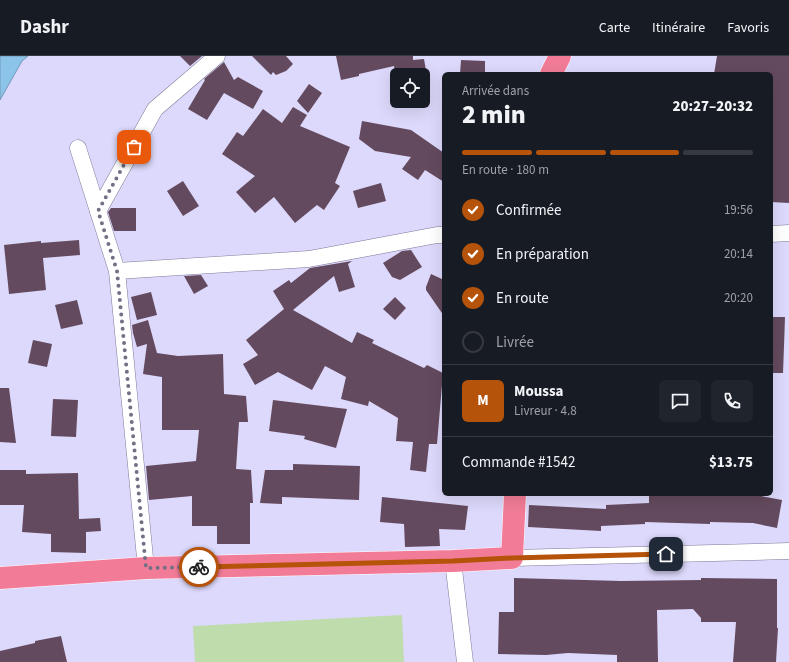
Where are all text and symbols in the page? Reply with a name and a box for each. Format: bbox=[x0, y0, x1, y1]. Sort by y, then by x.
text: Dashr bbox=[20, 14, 69, 41]
text: Carte bbox=[599, 18, 630, 38]
text: Itinéraire bbox=[652, 18, 705, 38]
text: Favoris bbox=[727, 18, 769, 38]
map controls bbox=[390, 68, 430, 108]
button: locate bbox=[390, 68, 430, 108]
text: Arrivée dans bbox=[462, 82, 529, 100]
text: 2 min bbox=[462, 96, 526, 133]
text: 20:27–20:32 bbox=[672, 96, 753, 117]
pin bbox=[117, 130, 151, 164]
icon: bag bbox=[123, 136, 145, 158]
text: En route · 180 m bbox=[462, 161, 549, 179]
icon: check bbox=[462, 199, 484, 221]
text: Confirmée bbox=[496, 200, 562, 221]
text: 19:56 bbox=[724, 201, 753, 219]
icon: check bbox=[462, 243, 484, 265]
text: En préparation bbox=[496, 244, 589, 265]
text: 20:14 bbox=[724, 245, 753, 263]
icon: check bbox=[462, 287, 484, 309]
text: En route bbox=[496, 288, 549, 309]
text: 20:20 bbox=[724, 289, 753, 307]
text: Livrée bbox=[496, 332, 534, 353]
button: chat bbox=[659, 380, 701, 422]
button: phone bbox=[711, 380, 753, 422]
text: Moussa bbox=[514, 381, 563, 402]
text: M bbox=[477, 390, 489, 411]
text: Livreur · 4.8 bbox=[514, 402, 577, 420]
text: Commande #1542 bbox=[462, 452, 575, 473]
text: $13.75 bbox=[709, 452, 753, 473]
pin bbox=[649, 537, 683, 571]
icon: home bbox=[655, 543, 677, 565]
courier bbox=[179, 547, 219, 587]
icon: bike bbox=[188, 556, 210, 578]

